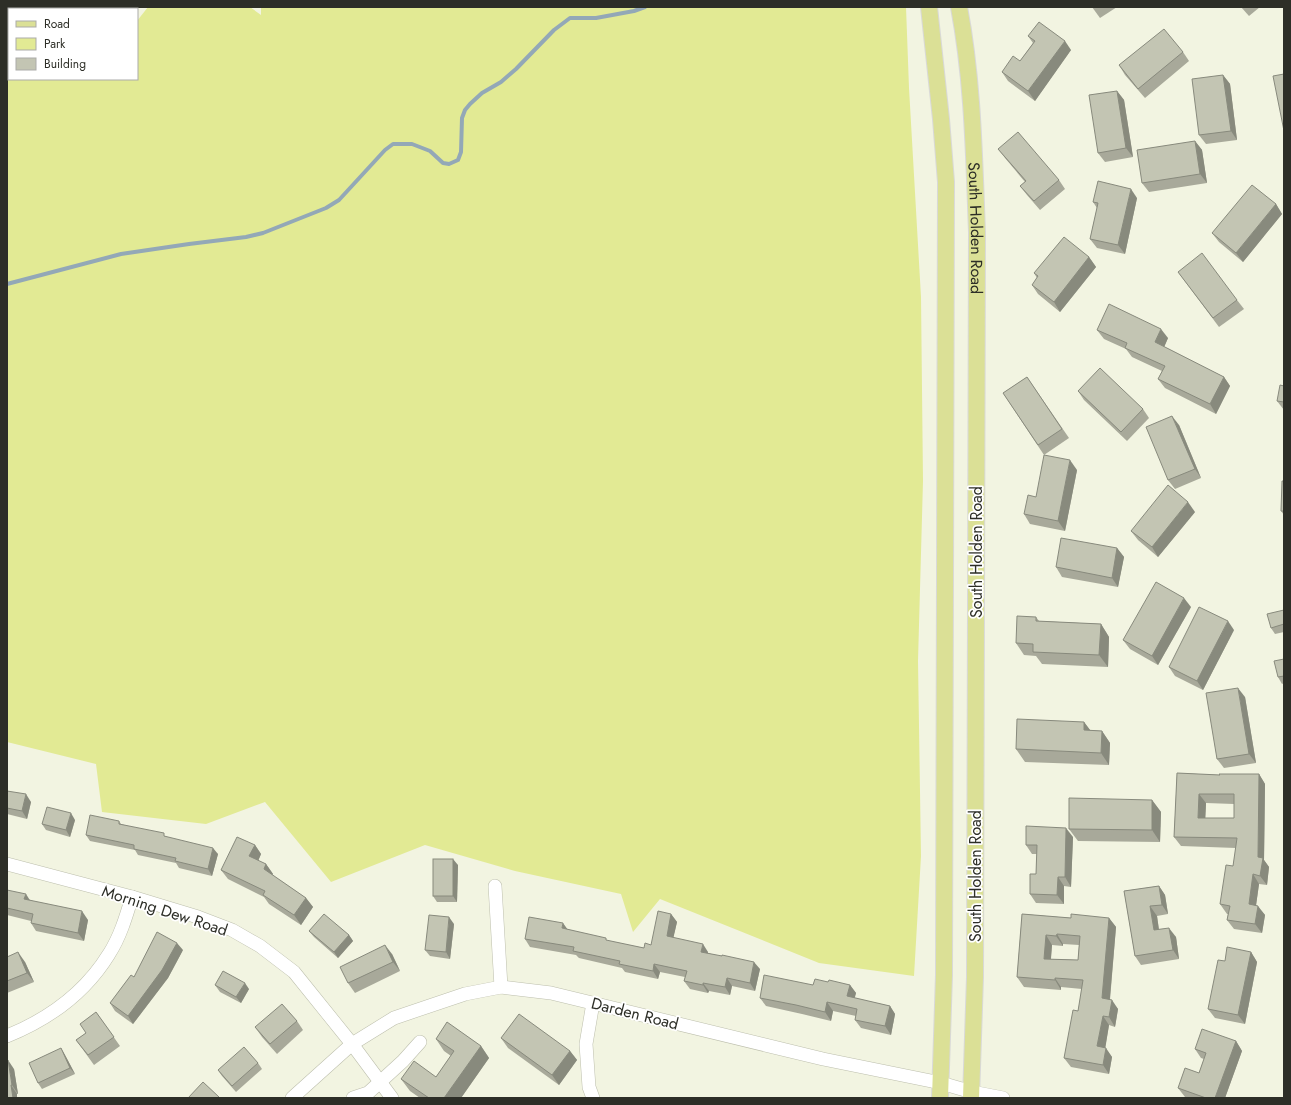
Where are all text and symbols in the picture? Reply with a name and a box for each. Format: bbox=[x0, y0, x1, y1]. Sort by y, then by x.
legend bbox=[8, 8, 138, 80]
text: Road bbox=[44, 15, 70, 33]
text: Park bbox=[44, 35, 66, 53]
text: Building bbox=[44, 55, 86, 73]
street label: South Holden Road bbox=[962, 162, 988, 294]
street label: South Holden Road bbox=[965, 486, 988, 618]
street label: South Holden Road bbox=[964, 810, 987, 942]
street label: Morning Dew Road bbox=[99, 879, 231, 942]
street label: Darden Road bbox=[589, 992, 681, 1035]

